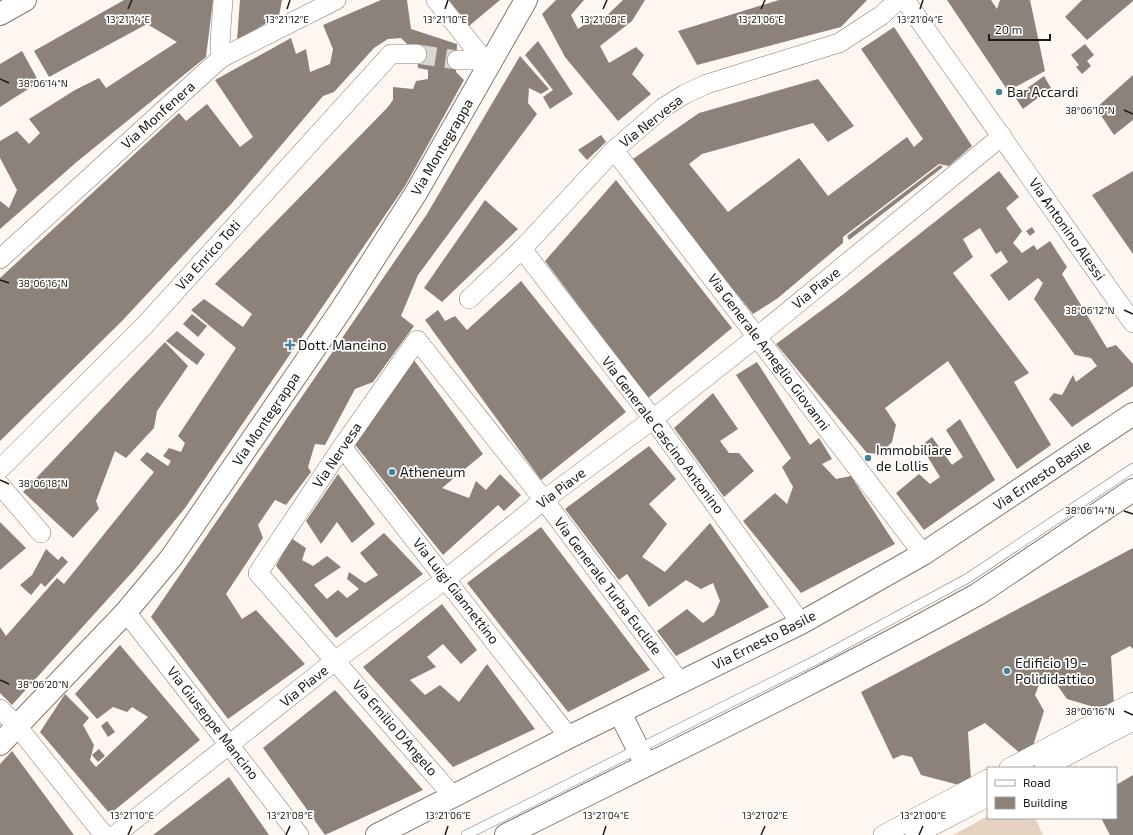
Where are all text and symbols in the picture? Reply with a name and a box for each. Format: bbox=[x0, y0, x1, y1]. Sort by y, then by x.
text: 13°21'14"E bbox=[106, 13, 150, 25]
text: 13°21'12"E bbox=[265, 13, 309, 25]
text: 13°21'10"E bbox=[423, 13, 467, 25]
text: 13°21'08"E bbox=[580, 13, 626, 25]
text: 13°21'06"E bbox=[738, 13, 784, 25]
text: 13°21'04"E bbox=[897, 13, 943, 25]
scale bar bbox=[989, 16, 1050, 42]
text: 20 m bbox=[995, 22, 1022, 36]
text: 38°06'14"N bbox=[18, 77, 68, 89]
street label: Via Monfenera bbox=[117, 77, 198, 152]
place label: Bar Accardi bbox=[1007, 83, 1078, 100]
marker: Bar Accardi bbox=[994, 87, 1004, 97]
street label: Via Nervesa bbox=[616, 91, 686, 151]
street label: Via Montegrappa bbox=[407, 95, 476, 198]
text: 38°06'10"N bbox=[1065, 104, 1115, 116]
street label: Via Antonino Alessi bbox=[1026, 174, 1109, 283]
street label: Via Enrico Toti bbox=[172, 216, 244, 293]
street label: Via Piave bbox=[788, 263, 843, 312]
street label: Via Generale Ameglio Giovanni bbox=[705, 270, 834, 434]
text: 38°06'16"N bbox=[18, 277, 68, 289]
text: 38°06'12"N bbox=[1065, 304, 1115, 316]
place label: Dott. Mancino bbox=[298, 336, 387, 353]
marker: Dott. Mancino bbox=[285, 340, 295, 350]
street label: Via Generale Cascino Antonino bbox=[599, 353, 728, 517]
street label: Via Montegrappa bbox=[228, 369, 303, 469]
street label: Via Nervesa bbox=[308, 419, 365, 491]
street label: Via Ernesto Basile bbox=[990, 436, 1094, 514]
place label: Immobiliare de Lollis bbox=[876, 441, 952, 474]
marker: Immobiliare de Lollis bbox=[863, 453, 873, 463]
place label: Atheneum bbox=[400, 463, 465, 480]
street label: Via Piave bbox=[533, 464, 589, 512]
marker: Atheneum bbox=[387, 467, 397, 477]
text: 38°06'18"N bbox=[18, 477, 68, 489]
text: 38°06'14"N bbox=[1065, 504, 1115, 516]
street label: Via Generale Turba Euclide bbox=[551, 514, 666, 658]
street label: Via Luigi Giannettino bbox=[410, 534, 503, 647]
street label: Via Ernesto Basile bbox=[709, 606, 818, 673]
place label: Edificio 19 - Polididattico bbox=[1015, 654, 1095, 687]
street label: Via Piave bbox=[276, 661, 331, 710]
street label: Via Giuseppe Mancino bbox=[164, 663, 263, 783]
marker: Edificio 19 - Polididattico bbox=[1002, 666, 1012, 676]
street label: Via Emilio D'Angelo bbox=[349, 676, 442, 779]
text: 38°06'20"N bbox=[17, 678, 69, 690]
text: 38°06'16"N bbox=[1065, 705, 1115, 717]
legend bbox=[987, 767, 1117, 819]
text: Road bbox=[1023, 775, 1051, 789]
text: Building bbox=[1023, 795, 1068, 809]
text: 13°21'10"E bbox=[110, 809, 154, 821]
text: 13°21'08"E bbox=[267, 809, 313, 821]
text: 13°21'06"E bbox=[425, 809, 471, 821]
text: 13°21'04"E bbox=[583, 809, 629, 821]
text: 13°21'02"E bbox=[742, 809, 788, 821]
text: 13°21'00"E bbox=[900, 809, 946, 821]

